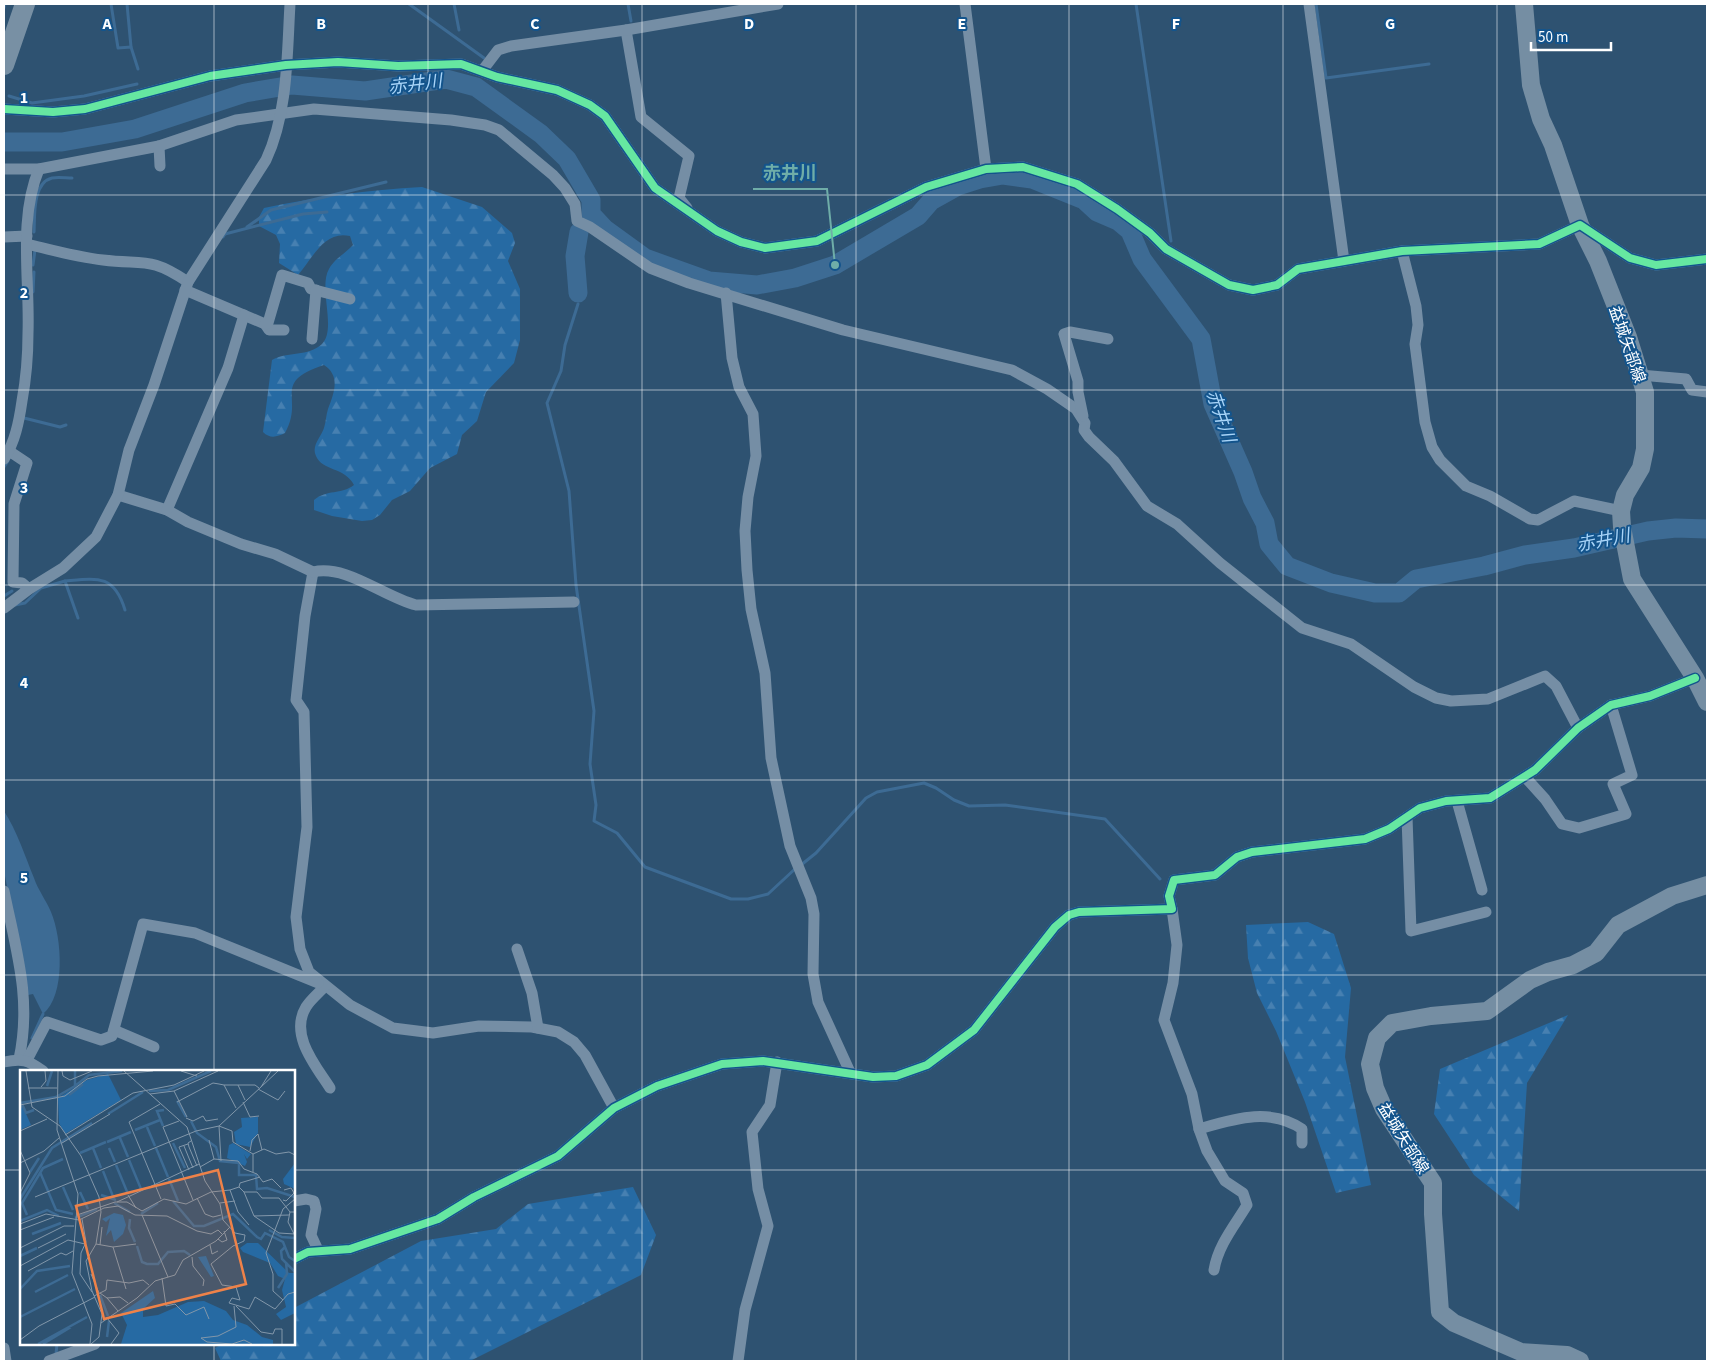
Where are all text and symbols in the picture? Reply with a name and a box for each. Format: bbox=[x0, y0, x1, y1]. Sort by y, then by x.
text: A bbox=[101, 13, 112, 35]
text: B bbox=[316, 13, 326, 35]
text: C bbox=[530, 13, 540, 35]
text: D bbox=[744, 13, 754, 35]
text: E bbox=[958, 13, 966, 35]
text: F bbox=[1172, 13, 1180, 35]
text: G bbox=[1385, 13, 1395, 35]
scale bar bbox=[1531, 20, 1611, 52]
text: 50 m bbox=[1538, 27, 1568, 48]
water label: 赤井川 bbox=[387, 69, 445, 100]
text: 1 bbox=[20, 87, 28, 109]
callout: 赤井川 bbox=[753, 156, 827, 189]
text: 赤井川 bbox=[763, 161, 817, 186]
text: 2 bbox=[20, 282, 28, 304]
street label: 益城矢部線 bbox=[1604, 303, 1650, 386]
water label: 赤井川 bbox=[1200, 387, 1242, 448]
text: 3 bbox=[20, 477, 28, 499]
water label: 赤井川 bbox=[1574, 523, 1634, 558]
text: 4 bbox=[20, 672, 29, 694]
text: 5 bbox=[20, 867, 28, 889]
inset map bbox=[20, 1070, 295, 1345]
street label: 益城矢部線 bbox=[1373, 1099, 1434, 1178]

